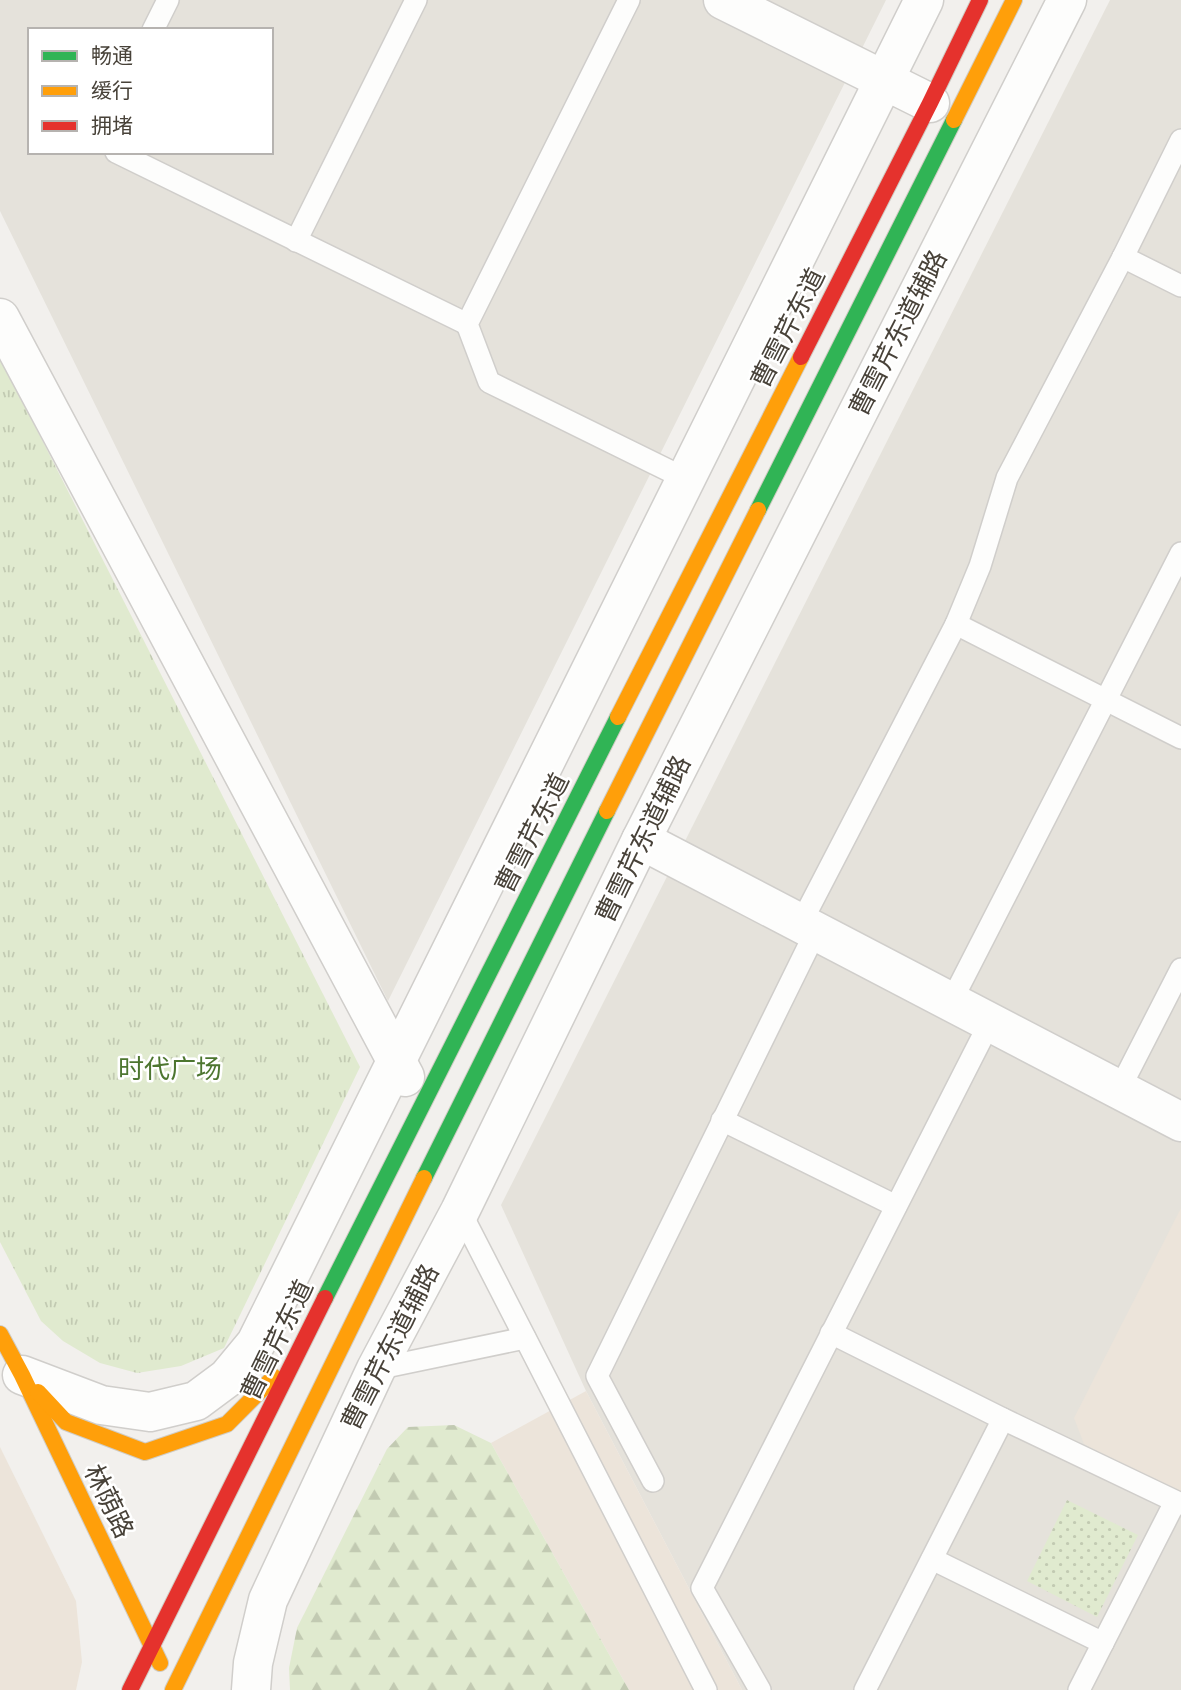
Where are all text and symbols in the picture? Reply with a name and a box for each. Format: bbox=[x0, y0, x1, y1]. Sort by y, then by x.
legend bbox=[28, 28, 273, 154]
text: 畅通 bbox=[91, 44, 133, 68]
text: 缓行 bbox=[91, 79, 133, 103]
text: 拥堵 bbox=[91, 114, 133, 138]
street label: 曹雪芹东道辅路 bbox=[843, 245, 954, 421]
street label: 曹雪芹东道 bbox=[745, 263, 832, 393]
street label: 曹雪芹东道辅路 bbox=[590, 751, 697, 928]
street label: 曹雪芹东道 bbox=[489, 768, 576, 898]
park label: 时代广场 bbox=[118, 1054, 222, 1085]
street label: 曹雪芹东道辅路 bbox=[335, 1259, 446, 1435]
street label: 曹雪芹东道 bbox=[235, 1275, 320, 1405]
street label: 林荫路 bbox=[78, 1459, 140, 1543]

